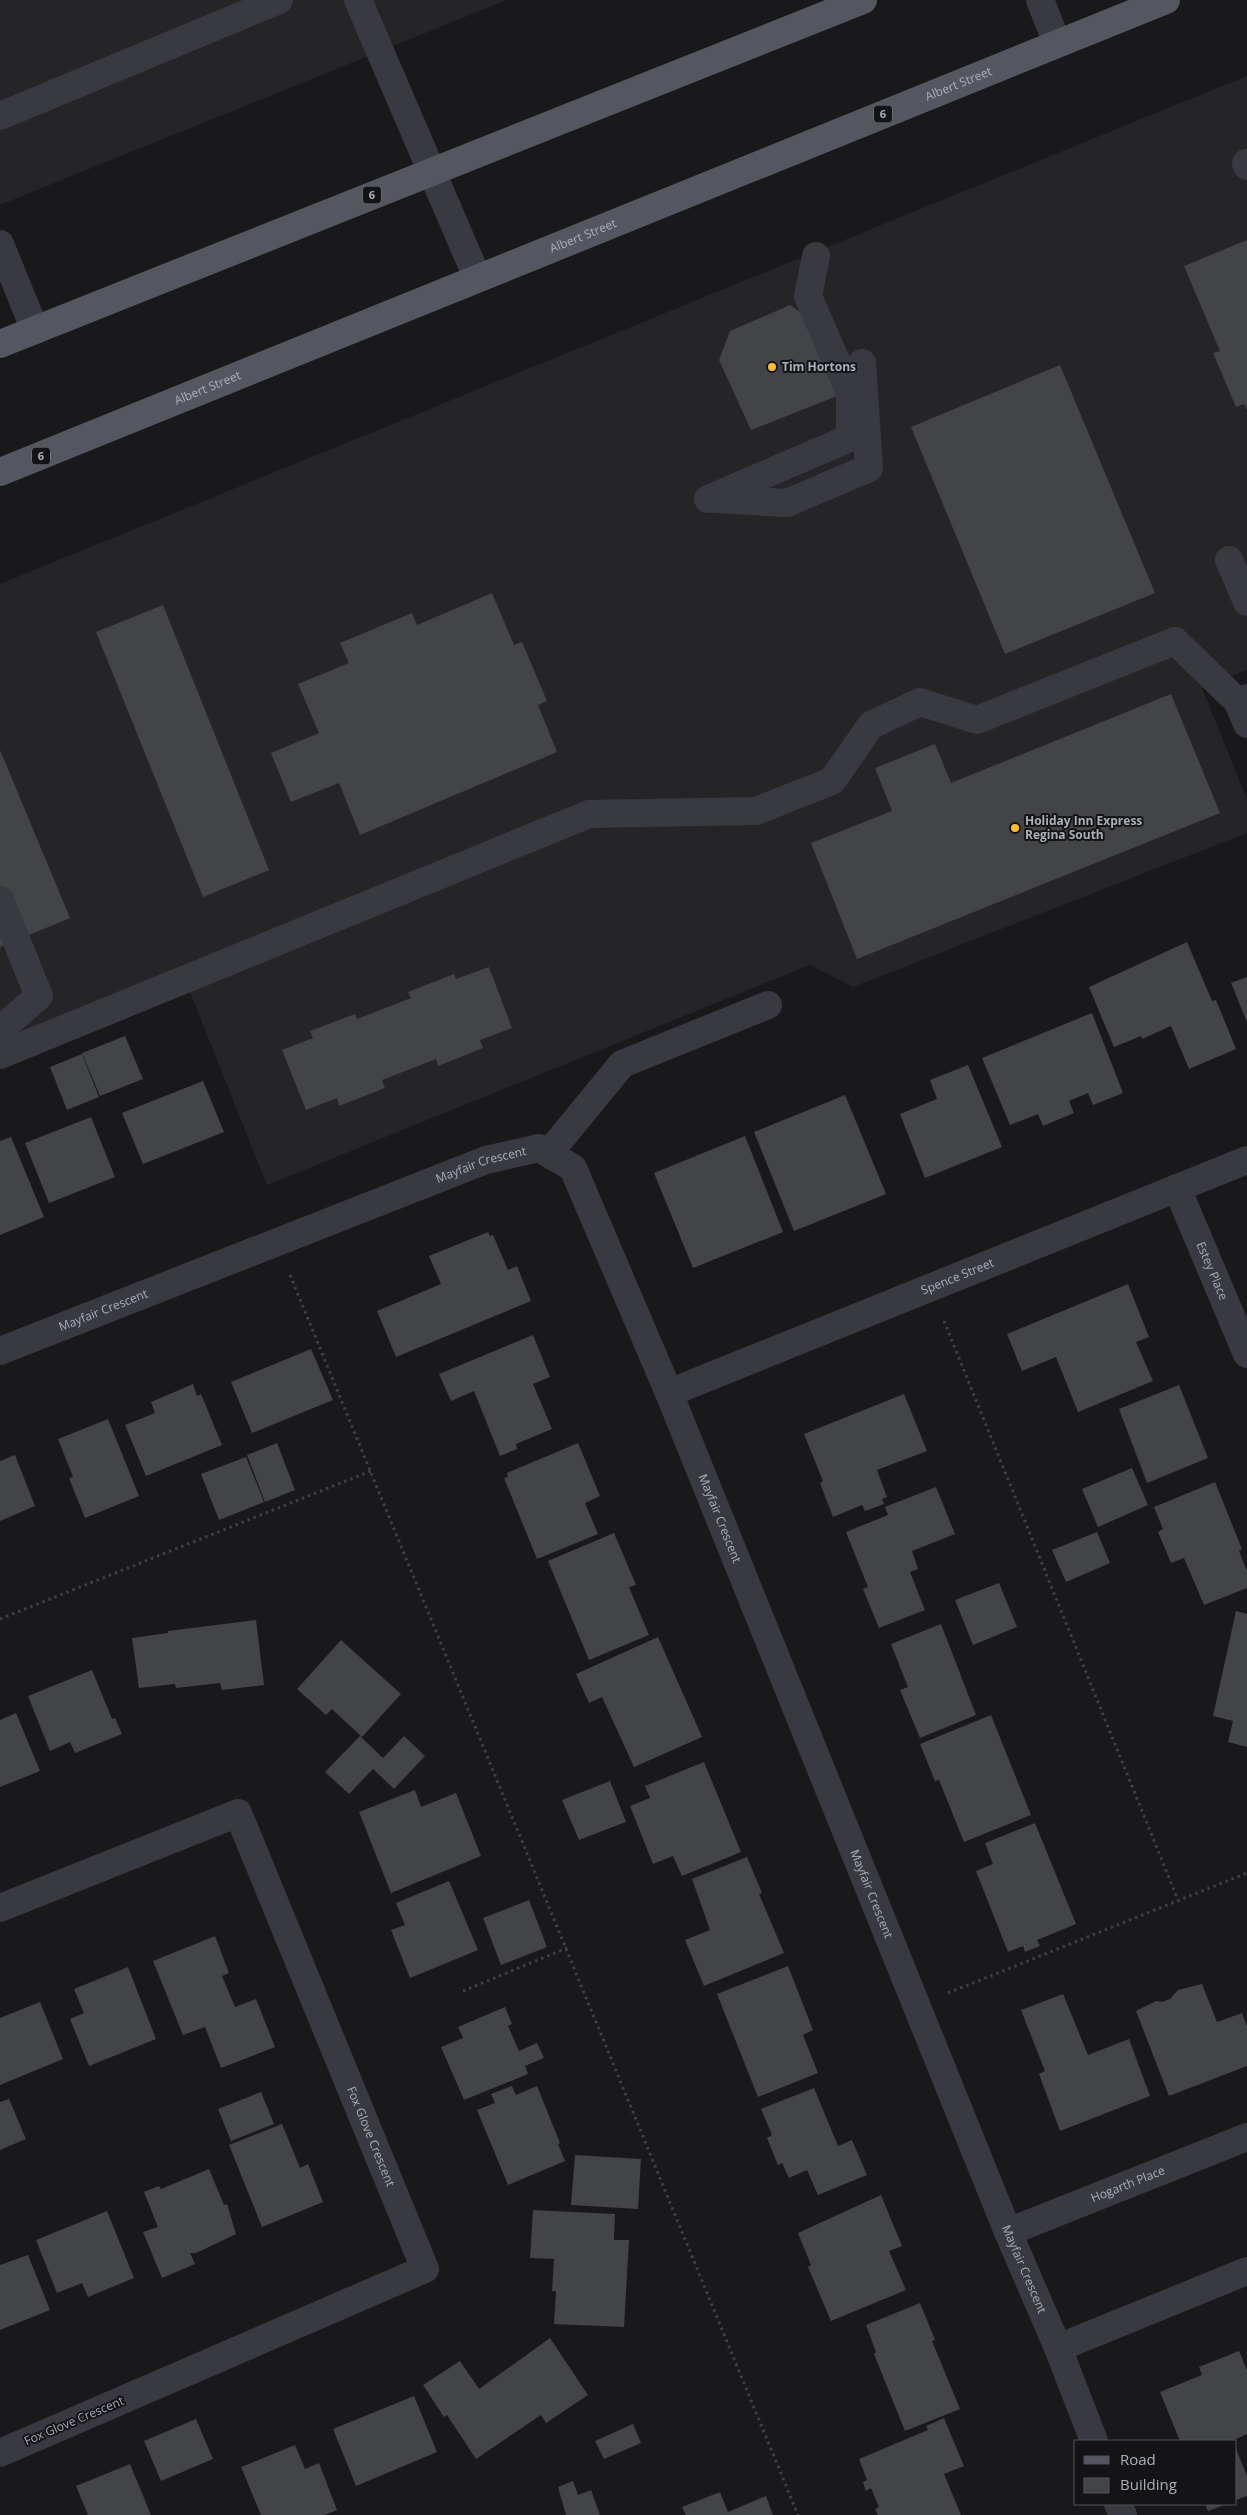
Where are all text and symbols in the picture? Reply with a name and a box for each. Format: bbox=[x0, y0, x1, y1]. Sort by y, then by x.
street label: Albert Street bbox=[922, 62, 994, 105]
road number: 6 bbox=[874, 106, 892, 122]
road number: 6 bbox=[363, 186, 381, 204]
street label: Albert Street bbox=[547, 214, 619, 257]
place label: Tim Hortons bbox=[782, 358, 856, 375]
marker: Tim Hortons bbox=[766, 361, 778, 373]
street label: Albert Street bbox=[172, 366, 243, 409]
road number: 6 bbox=[32, 448, 50, 464]
place label: Holiday Inn Express Regina South bbox=[1025, 812, 1142, 843]
marker: Holiday Inn Express Regina South bbox=[1009, 822, 1021, 834]
street label: Mayfair Crescent bbox=[433, 1142, 528, 1187]
street label: Estey Place bbox=[1193, 1239, 1232, 1303]
street label: Spence Street bbox=[918, 1254, 996, 1299]
street label: Mayfair Crescent bbox=[56, 1285, 150, 1335]
street label: Mayfair Crescent bbox=[695, 1471, 746, 1565]
street label: Mayfair Crescent bbox=[846, 1847, 897, 1941]
street label: Fox Glove Crescent bbox=[343, 2084, 399, 2189]
street label: Hogarth Place bbox=[1088, 2161, 1167, 2206]
street label: Mayfair Crescent bbox=[998, 2222, 1051, 2316]
street label: Fox Glove Crescent bbox=[21, 2392, 126, 2449]
legend bbox=[1074, 2440, 1237, 2505]
text: Road bbox=[1120, 2449, 1156, 2469]
text: Building bbox=[1120, 2474, 1177, 2494]

